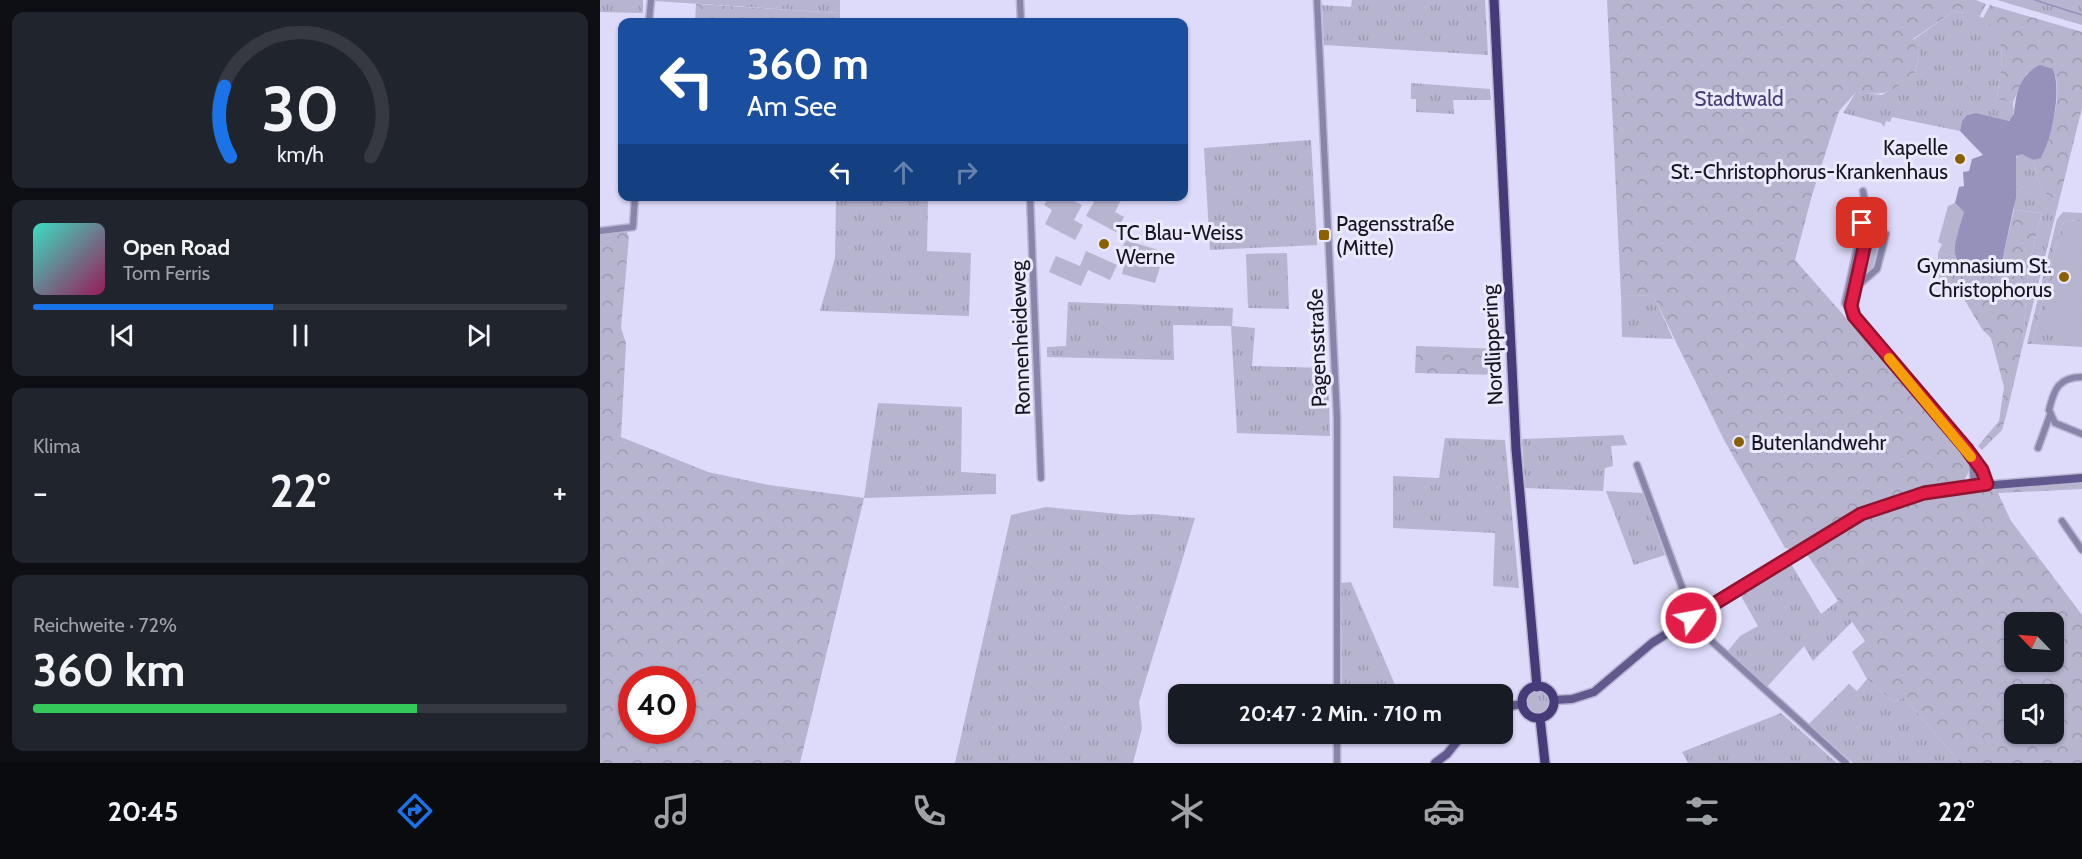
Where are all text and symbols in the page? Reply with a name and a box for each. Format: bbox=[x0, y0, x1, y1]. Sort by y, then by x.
text: 360 m bbox=[747, 38, 869, 90]
icon: left bbox=[648, 42, 726, 120]
text: 30 bbox=[261, 71, 339, 147]
park label: Stadtwald bbox=[1694, 86, 1784, 111]
text: Am See bbox=[747, 90, 837, 123]
place label: Kapelle St.-Christophorus-Krankenhaus bbox=[1670, 135, 1948, 184]
text: km/h bbox=[277, 141, 323, 167]
marker: Kapelle St.-Christophorus-Krankenhaus bbox=[1953, 152, 1967, 166]
icon: left bbox=[824, 156, 857, 189]
icon: ahead bbox=[887, 156, 920, 189]
icon: right bbox=[950, 156, 983, 189]
pin bbox=[1836, 197, 1887, 248]
icon: arrive bbox=[1845, 206, 1878, 239]
place label: Pagensstraße (Mitte) bbox=[1336, 211, 1455, 260]
place label: TC Blau-Weiss Werne bbox=[1116, 220, 1243, 269]
marker: Pagensstraße (Mitte) bbox=[1317, 228, 1331, 242]
text: Open Road bbox=[123, 234, 230, 261]
marker: TC Blau-Weiss Werne bbox=[1097, 237, 1111, 251]
place label: Gymnasium St. Christophorus bbox=[1917, 253, 2052, 302]
street label: Ronnenheideweg bbox=[1005, 260, 1035, 416]
text: Tom Ferris bbox=[123, 261, 210, 285]
marker: Gymnasium St. Christophorus bbox=[2057, 270, 2071, 284]
street label: Nordlippering bbox=[1476, 283, 1508, 406]
street label: Pagensstraße bbox=[1302, 288, 1332, 408]
icon: previous bbox=[106, 319, 139, 352]
icon: pause bbox=[284, 319, 317, 352]
icon: next bbox=[462, 319, 495, 352]
place label: Butenlandwehr bbox=[1751, 430, 1887, 455]
text: Klima bbox=[33, 434, 80, 458]
marker: Butenlandwehr bbox=[1732, 435, 1746, 449]
text: 22° bbox=[270, 464, 330, 518]
text: − bbox=[33, 472, 48, 512]
text: + bbox=[552, 472, 567, 512]
position arrow bbox=[1659, 586, 1723, 650]
north arrow bbox=[2004, 612, 2064, 672]
map controls bbox=[2004, 612, 2064, 744]
text: Reichweite · 72% bbox=[33, 613, 177, 637]
text: 360 km bbox=[33, 643, 185, 697]
speed limit sign: 40 bbox=[618, 666, 696, 744]
button: sound bbox=[2004, 684, 2064, 744]
text: 20:47 · 2 Min. · 710 m bbox=[1239, 700, 1442, 727]
icon: directions bbox=[394, 790, 436, 832]
icon: music bbox=[651, 790, 693, 832]
icon: phone bbox=[908, 790, 950, 832]
icon: climate bbox=[1166, 790, 1208, 832]
icon: car bbox=[1423, 790, 1465, 832]
icon: filters bbox=[1681, 790, 1723, 832]
text: 20:45 bbox=[108, 795, 178, 828]
text: 22° bbox=[1938, 795, 1974, 828]

